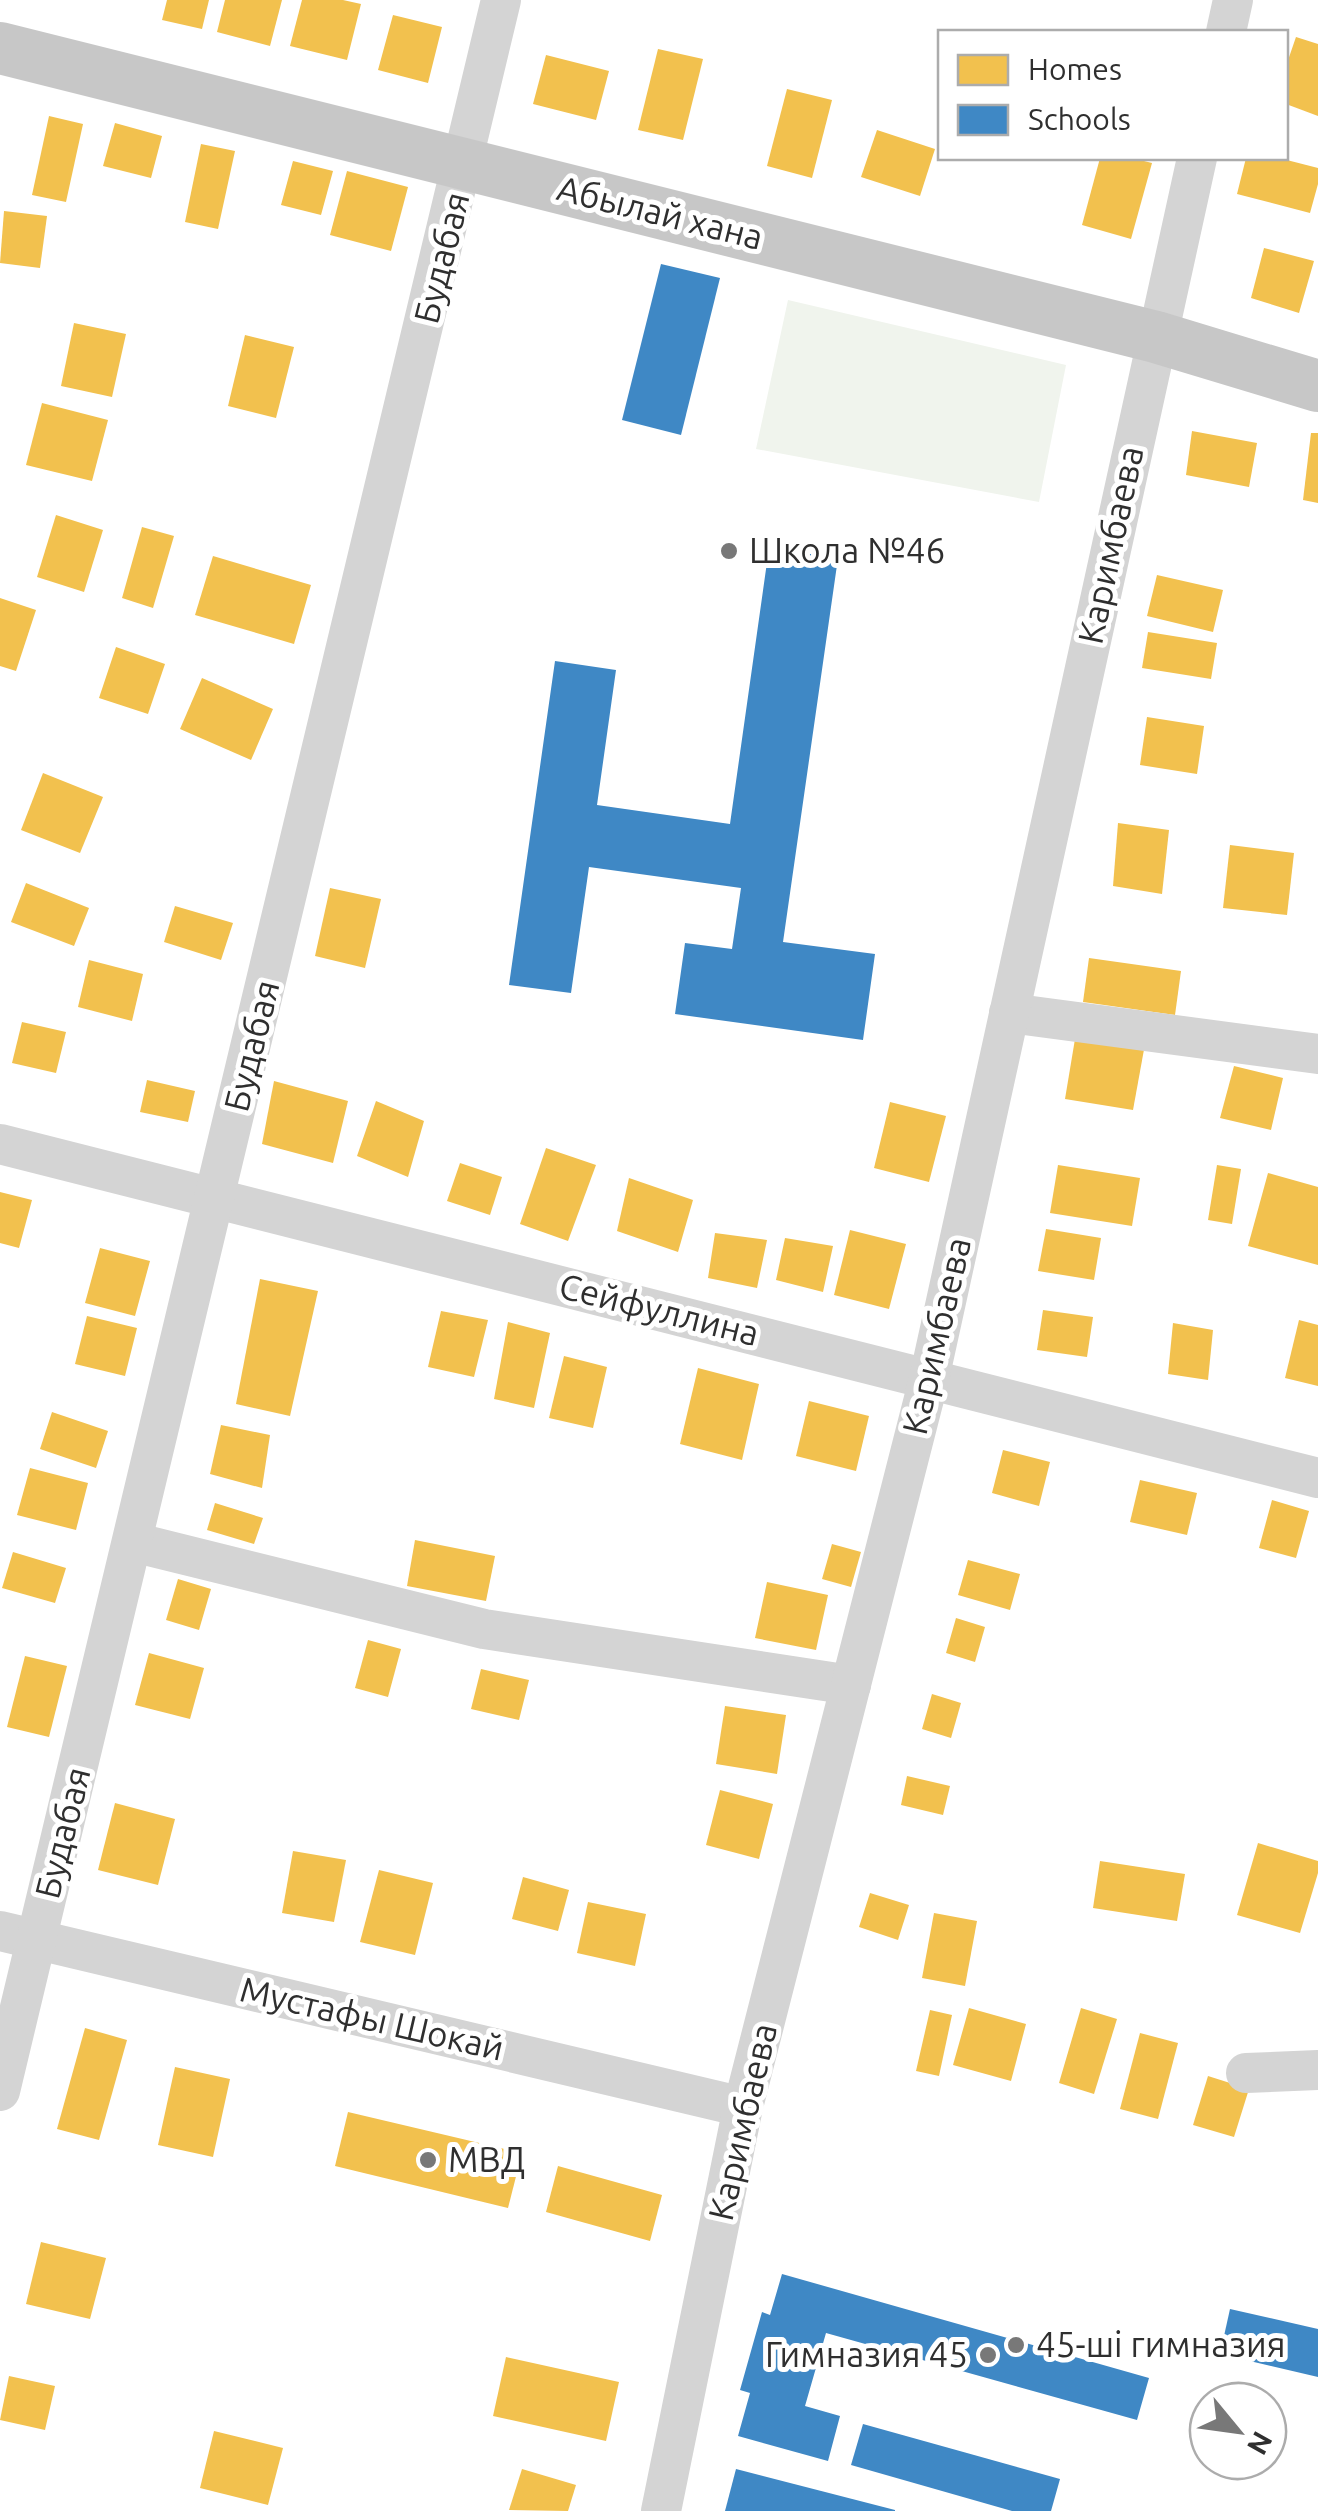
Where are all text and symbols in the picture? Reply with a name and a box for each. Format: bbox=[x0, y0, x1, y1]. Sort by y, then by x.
legend bbox=[938, 30, 1288, 160]
text: Homes bbox=[1028, 52, 1122, 86]
text: Schools bbox=[1028, 102, 1131, 136]
street label: Абылай хана bbox=[553, 167, 767, 257]
street label: Будабая bbox=[405, 188, 477, 327]
street label: Каримбаева bbox=[1070, 442, 1150, 647]
place label: Школа №46 bbox=[749, 530, 945, 570]
marker: Школа №46 bbox=[718, 540, 740, 562]
street label: Будабая bbox=[215, 976, 287, 1115]
street label: Каримбаева bbox=[894, 1233, 978, 1438]
street label: Сейфуллина bbox=[555, 1265, 763, 1353]
street label: Будабая bbox=[26, 1763, 98, 1902]
street label: Мустафы Шокай bbox=[236, 1968, 508, 2068]
street label: Каримбаева bbox=[700, 2019, 784, 2224]
place label: МВД bbox=[448, 2139, 525, 2179]
marker: МВД bbox=[417, 2149, 439, 2171]
place label: 45-ші гимназия bbox=[1036, 2324, 1286, 2364]
place label: Гимназия 45 bbox=[765, 2334, 968, 2374]
marker: 45-ші гимназия bbox=[1005, 2334, 1027, 2356]
marker: Гимназия 45 bbox=[977, 2344, 999, 2366]
north arrow bbox=[1188, 2381, 1288, 2481]
text: N bbox=[1242, 2427, 1279, 2460]

